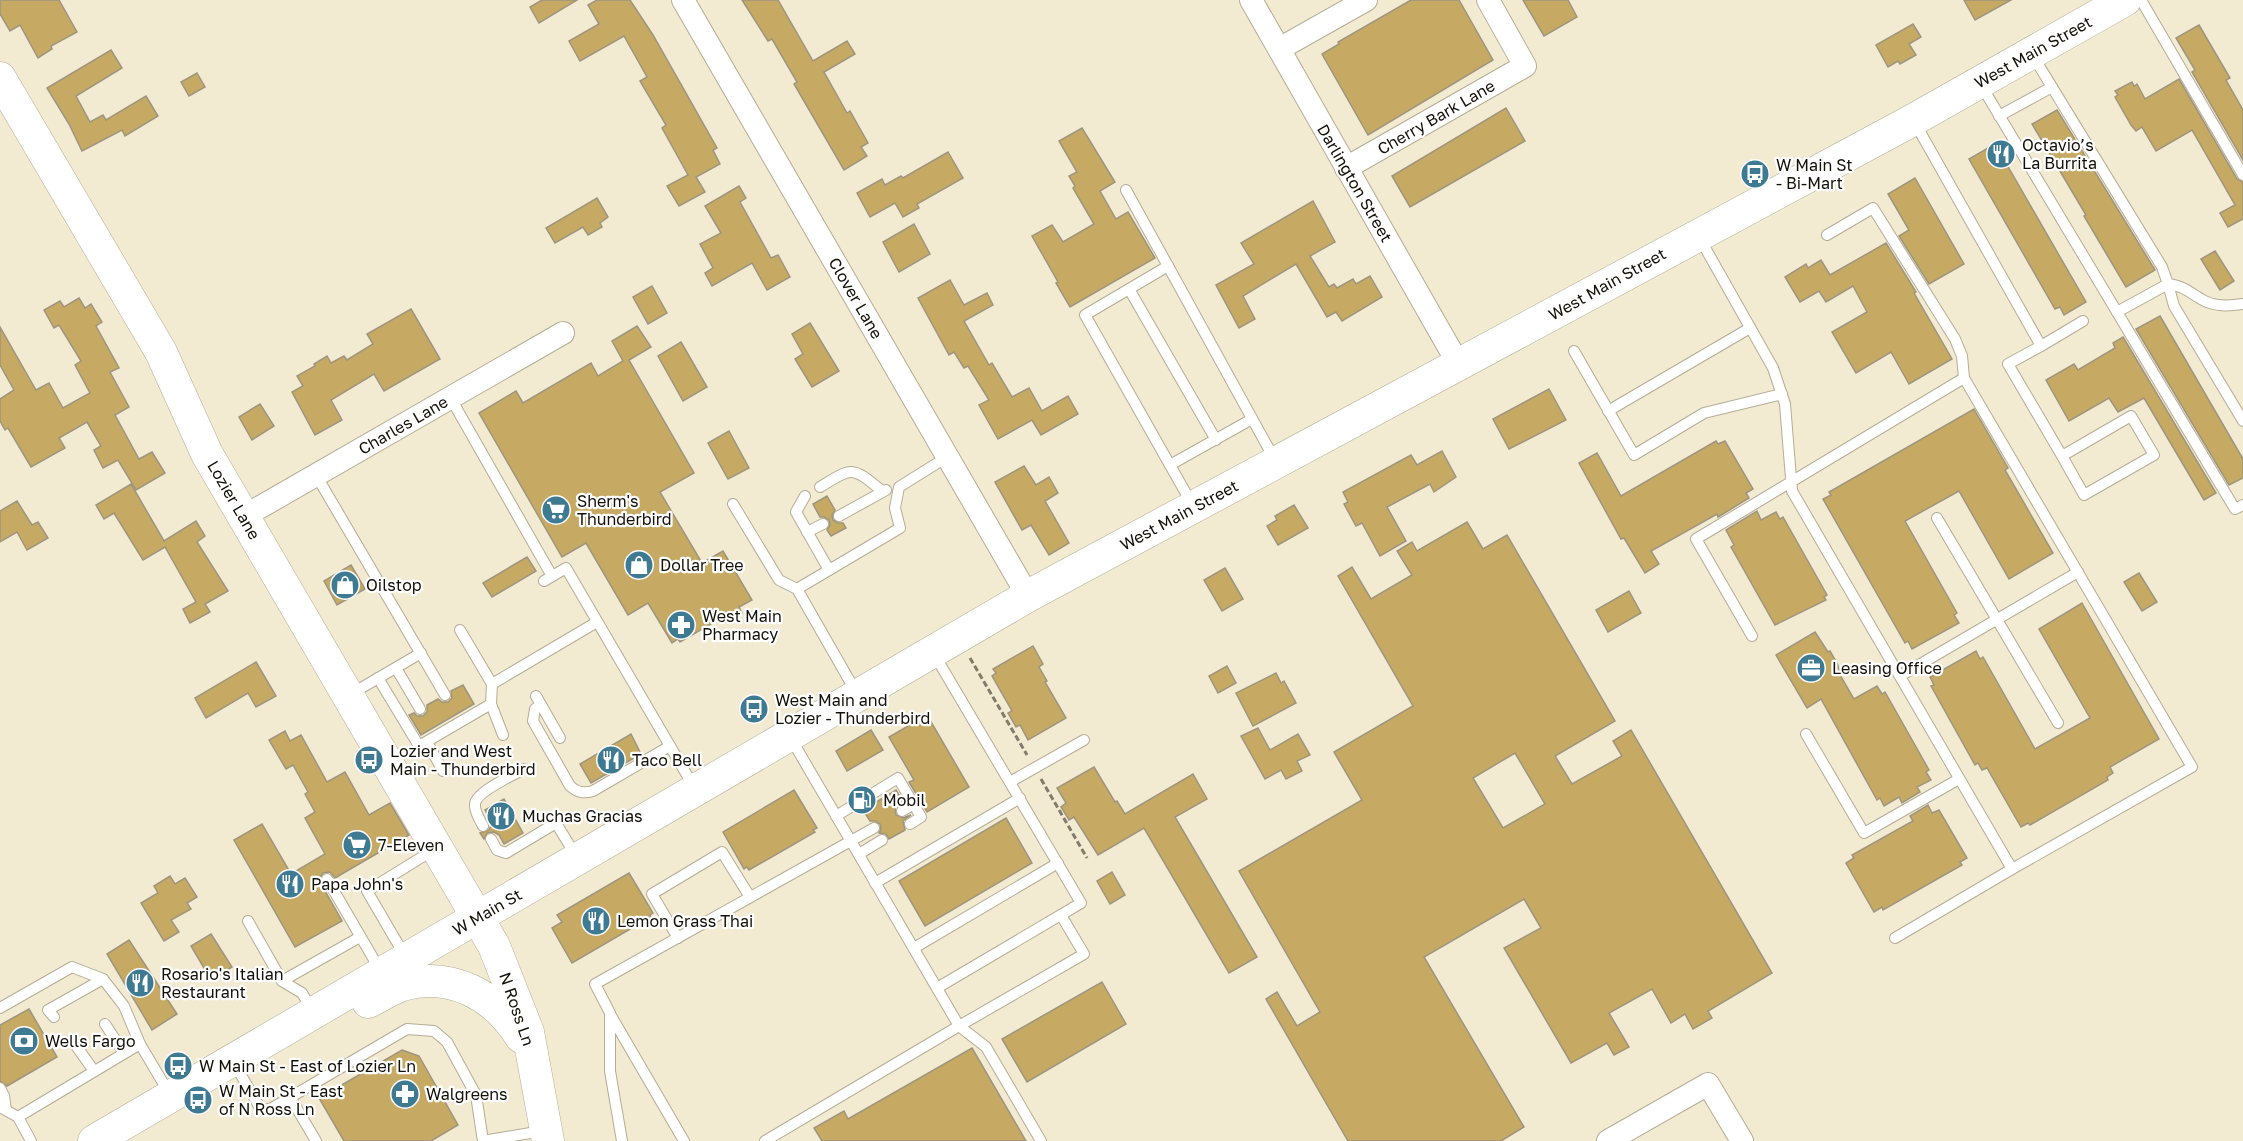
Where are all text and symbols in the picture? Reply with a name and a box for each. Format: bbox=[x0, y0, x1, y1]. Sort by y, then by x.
street label: West Main Street bbox=[1971, 11, 2095, 93]
street label: Cherry Bark Lane bbox=[1374, 75, 1498, 159]
street label: Darlington Street bbox=[1313, 121, 1397, 245]
place label: Octavio’s La Burrita bbox=[2022, 135, 2097, 173]
restaurant icon: Octavio’s La Burrita bbox=[1985, 138, 2017, 170]
place label: W Main St - Bi-Mart bbox=[1776, 155, 1853, 193]
bus stop icon: W Main St - Bi-Mart bbox=[1739, 158, 1771, 190]
street label: West Main Street bbox=[1545, 243, 1669, 325]
street label: Clover Lane bbox=[825, 254, 887, 342]
street label: Charles Lane bbox=[355, 391, 451, 459]
street label: Lozier Lane bbox=[203, 457, 265, 543]
street label: West Main Street bbox=[1116, 475, 1242, 555]
place label: Sherm's Thunderbird bbox=[577, 491, 672, 529]
supermarket icon: Sherm's Thunderbird bbox=[540, 494, 572, 526]
shop icon: Dollar Tree bbox=[623, 549, 655, 581]
place label: Dollar Tree bbox=[660, 555, 743, 575]
shop icon: Oilstop bbox=[329, 569, 361, 601]
place label: Oilstop bbox=[366, 575, 422, 595]
place label: West Main Pharmacy bbox=[702, 606, 782, 644]
pharmacy icon: West Main Pharmacy bbox=[665, 609, 697, 641]
office icon: Leasing Office bbox=[1795, 652, 1827, 684]
place label: Leasing Office bbox=[1832, 658, 1942, 678]
place label: West Main and Lozier - Thunderbird bbox=[775, 690, 930, 728]
bus stop icon: West Main and Lozier - Thunderbird bbox=[738, 693, 770, 725]
place label: Lozier and West Main - Thunderbird bbox=[390, 741, 536, 779]
bus stop icon: Lozier and West Main - Thunderbird bbox=[353, 744, 385, 776]
restaurant icon: Taco Bell bbox=[595, 744, 627, 776]
place label: Taco Bell bbox=[632, 750, 702, 770]
fuel station icon: Mobil bbox=[846, 784, 878, 816]
place label: Mobil bbox=[883, 790, 926, 810]
restaurant icon: Muchas Gracias bbox=[485, 800, 517, 832]
place label: Muchas Gracias bbox=[522, 806, 642, 826]
supermarket icon: 7-Eleven bbox=[341, 829, 373, 861]
place label: 7-Eleven bbox=[378, 835, 444, 855]
restaurant icon: Papa John's bbox=[274, 868, 306, 900]
place label: Papa John's bbox=[311, 874, 403, 894]
street label: W Main St bbox=[449, 884, 525, 940]
restaurant icon: Lemon Grass Thai bbox=[580, 905, 612, 937]
place label: Lemon Grass Thai bbox=[617, 911, 753, 931]
place label: Rosario's Italian Restaurant bbox=[161, 964, 284, 1002]
restaurant icon: Rosario's Italian Restaurant bbox=[124, 967, 156, 999]
street label: N Ross Ln bbox=[495, 970, 539, 1048]
bank icon: Wells Fargo bbox=[8, 1025, 40, 1057]
place label: Wells Fargo bbox=[45, 1031, 135, 1051]
bus stop icon: W Main St - East of Lozier Ln bbox=[162, 1050, 194, 1082]
place label: W Main St - East of Lozier Ln bbox=[199, 1056, 416, 1076]
pharmacy icon: Walgreens bbox=[389, 1078, 421, 1110]
place label: W Main St - East of N Ross Ln bbox=[219, 1081, 343, 1119]
bus stop icon: W Main St - East of N Ross Ln bbox=[182, 1084, 214, 1116]
place label: Walgreens bbox=[426, 1084, 508, 1104]

